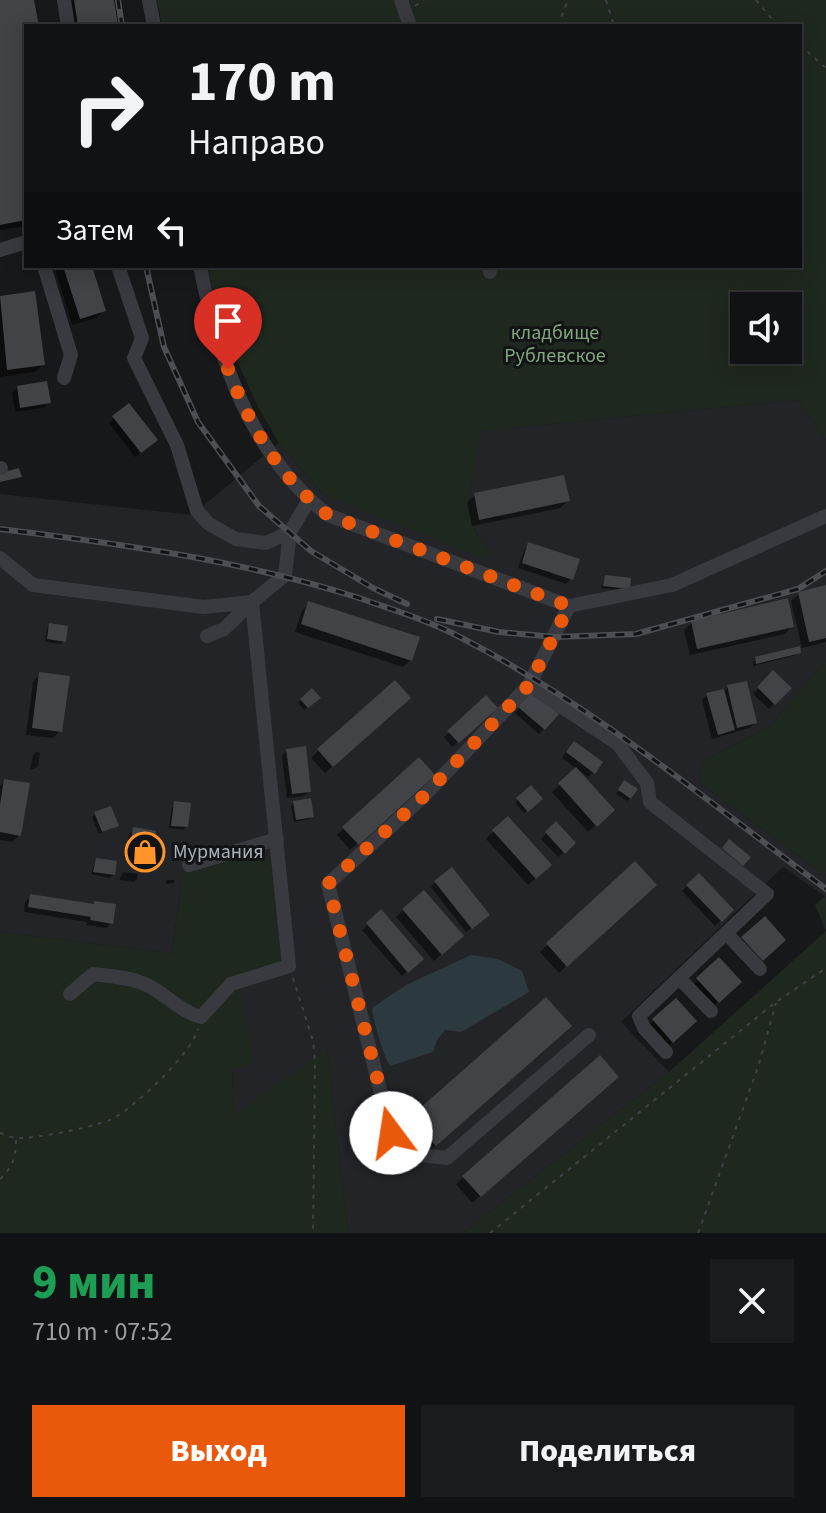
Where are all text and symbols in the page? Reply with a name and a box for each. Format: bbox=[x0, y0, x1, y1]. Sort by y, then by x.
text: 170 m bbox=[188, 43, 336, 122]
icon: right bbox=[56, 56, 160, 160]
text: Направо bbox=[188, 117, 325, 168]
icon: left bbox=[150, 208, 194, 252]
text: Затем bbox=[56, 209, 134, 252]
pin bbox=[194, 287, 262, 369]
map controls bbox=[730, 292, 802, 364]
button: sound bbox=[730, 292, 802, 364]
icon: arrive bbox=[206, 299, 250, 343]
park label: кладбище Рублевское bbox=[504, 319, 606, 370]
shop icon: Мурмания bbox=[124, 831, 166, 873]
place label: Мурмания bbox=[173, 838, 264, 866]
position arrow bbox=[349, 1091, 433, 1175]
text: 9 мин bbox=[32, 1249, 155, 1317]
button: close bbox=[710, 1259, 794, 1343]
text: 710 m · 07:52 bbox=[32, 1313, 173, 1350]
button: Выход bbox=[32, 1405, 405, 1497]
button: Поделиться bbox=[421, 1405, 794, 1497]

